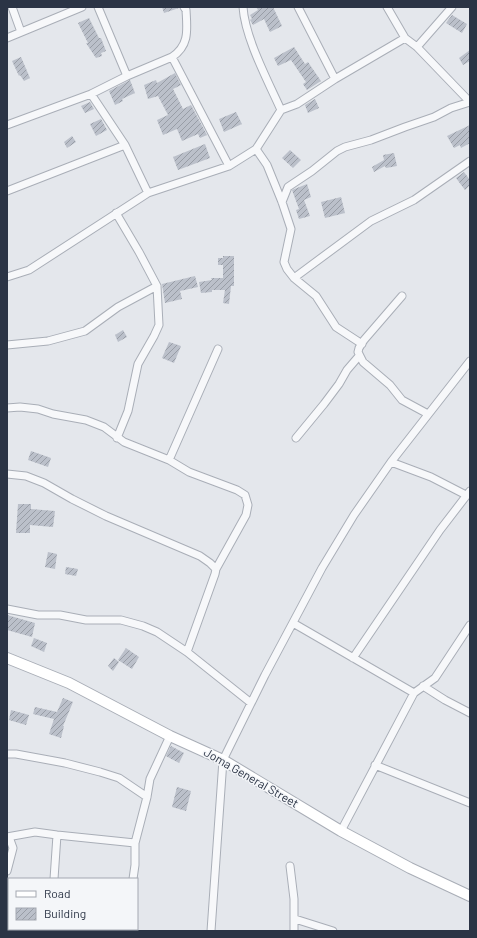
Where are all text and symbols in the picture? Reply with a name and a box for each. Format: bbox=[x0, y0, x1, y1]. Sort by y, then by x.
street label: Joma General Street bbox=[202, 744, 301, 810]
legend bbox=[8, 878, 138, 930]
text: Road bbox=[44, 886, 71, 900]
text: Building bbox=[44, 906, 86, 920]

